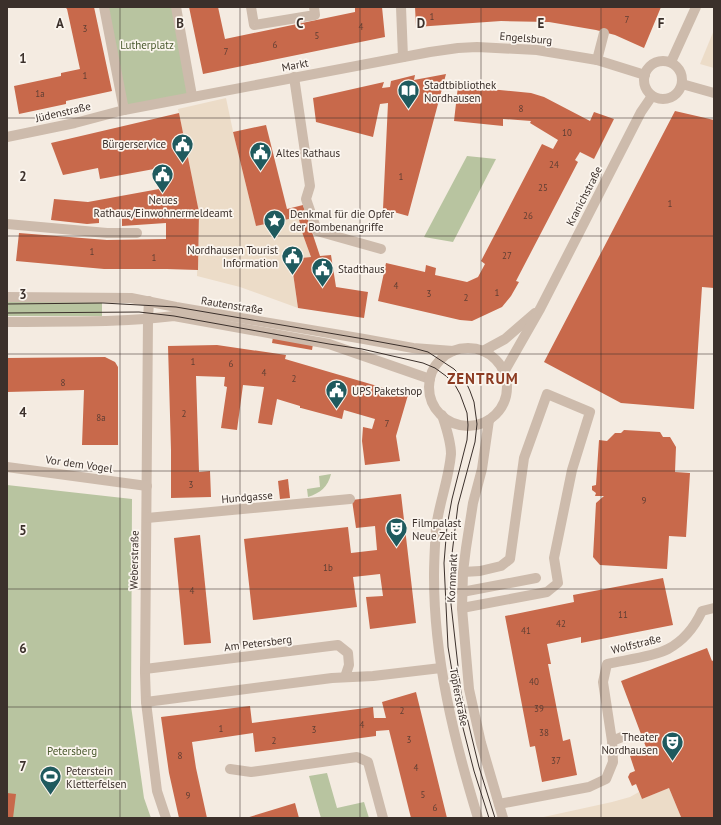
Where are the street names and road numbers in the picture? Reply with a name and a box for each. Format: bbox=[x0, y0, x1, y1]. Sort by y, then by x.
street label: Engelsburg bbox=[499, 29, 553, 47]
street label: Markt bbox=[280, 56, 310, 74]
street label: Jüdenstraße bbox=[33, 99, 92, 125]
street label: Kranichstraße bbox=[563, 163, 605, 228]
street label: Rautenstraße bbox=[200, 293, 264, 317]
street label: Vor dem Vogel bbox=[44, 452, 114, 476]
street label: Hundgasse bbox=[221, 488, 274, 506]
street label: Weberstraße bbox=[126, 530, 142, 590]
street label: Kornmarkt bbox=[444, 553, 460, 603]
street label: Wolfstraße bbox=[610, 631, 663, 657]
street label: Am Petersberg bbox=[223, 632, 293, 654]
street label: Töpferstraße bbox=[446, 667, 472, 728]

